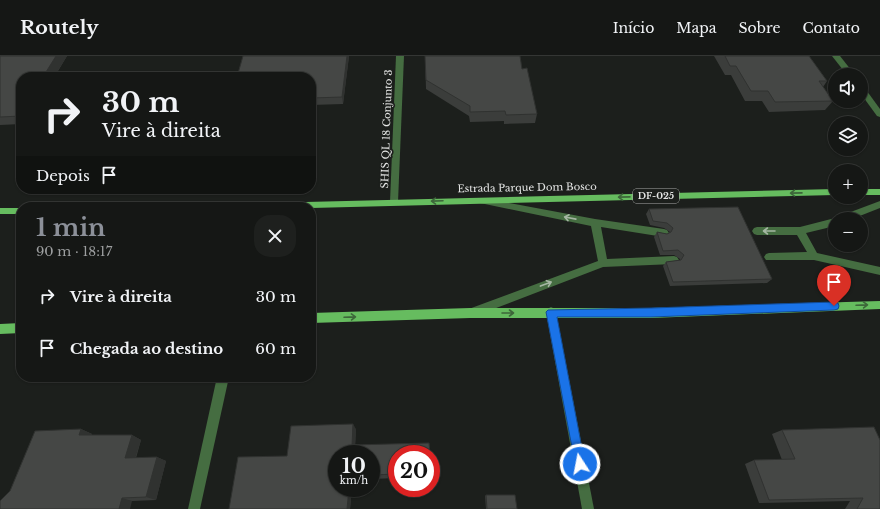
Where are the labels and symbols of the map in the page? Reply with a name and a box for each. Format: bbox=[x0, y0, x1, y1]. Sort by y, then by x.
street label: SHIS QL 18 Conjunto 3 bbox=[378, 69, 395, 189]
street label: Estrada Parque Dom Bosco bbox=[457, 180, 597, 195]
road number: DF-025 bbox=[633, 189, 679, 203]
one-way arrow bbox=[790, 189, 803, 197]
one-way arrow bbox=[618, 193, 631, 201]
one-way arrow bbox=[431, 197, 444, 205]
one-way arrow bbox=[564, 214, 577, 222]
one-way arrow bbox=[763, 227, 776, 235]
pin bbox=[817, 265, 851, 306]
one-way arrow bbox=[539, 280, 551, 288]
one-way arrow bbox=[855, 302, 868, 309]
one-way arrow bbox=[501, 309, 514, 317]
one-way arrow bbox=[343, 313, 356, 321]
position arrow bbox=[559, 443, 601, 485]
speed limit sign: 20 bbox=[388, 445, 440, 497]

